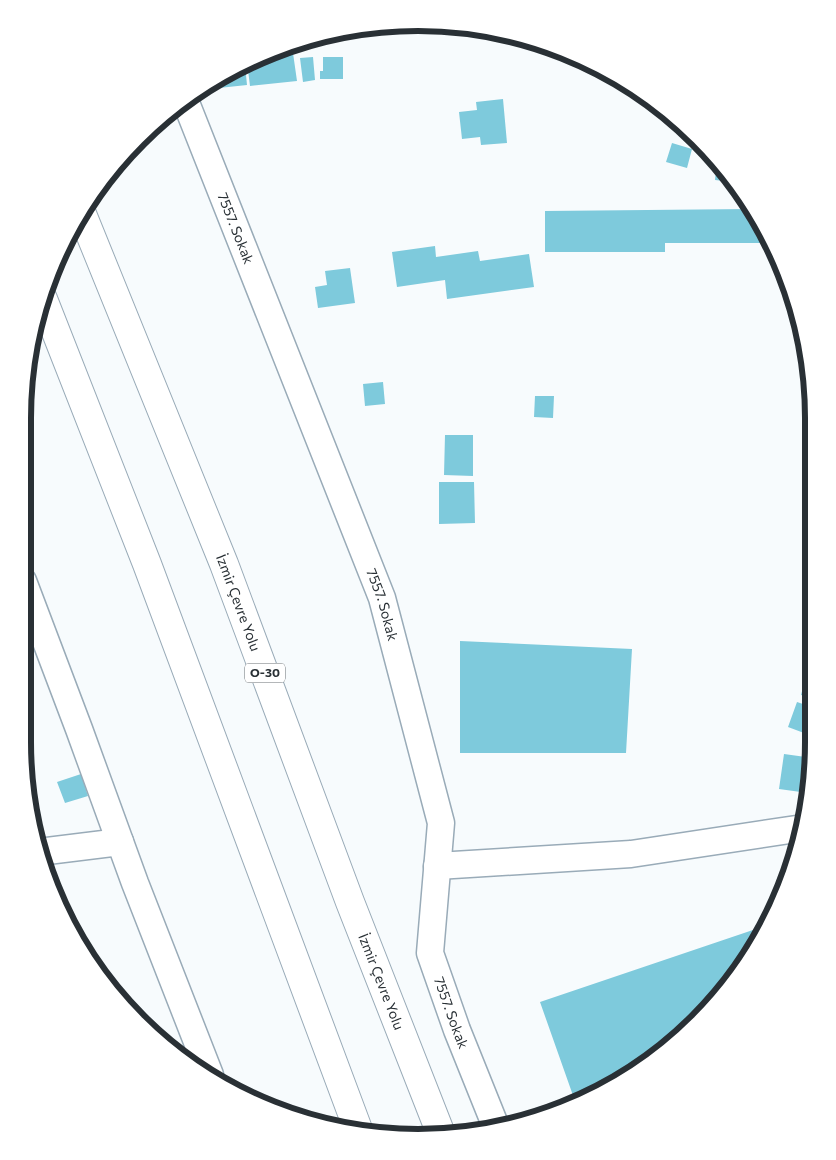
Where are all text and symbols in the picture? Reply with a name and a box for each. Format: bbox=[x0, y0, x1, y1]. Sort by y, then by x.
street label: 7557. Sokak bbox=[215, 190, 258, 267]
street label: İzmir Çevre Yolu bbox=[213, 552, 265, 653]
street label: 7557. Sokak bbox=[363, 566, 402, 643]
road number: O-30 bbox=[245, 664, 285, 682]
street label: İzmir Çevre Yolu bbox=[355, 931, 408, 1032]
street label: 7557. Sokak bbox=[431, 974, 473, 1051]

